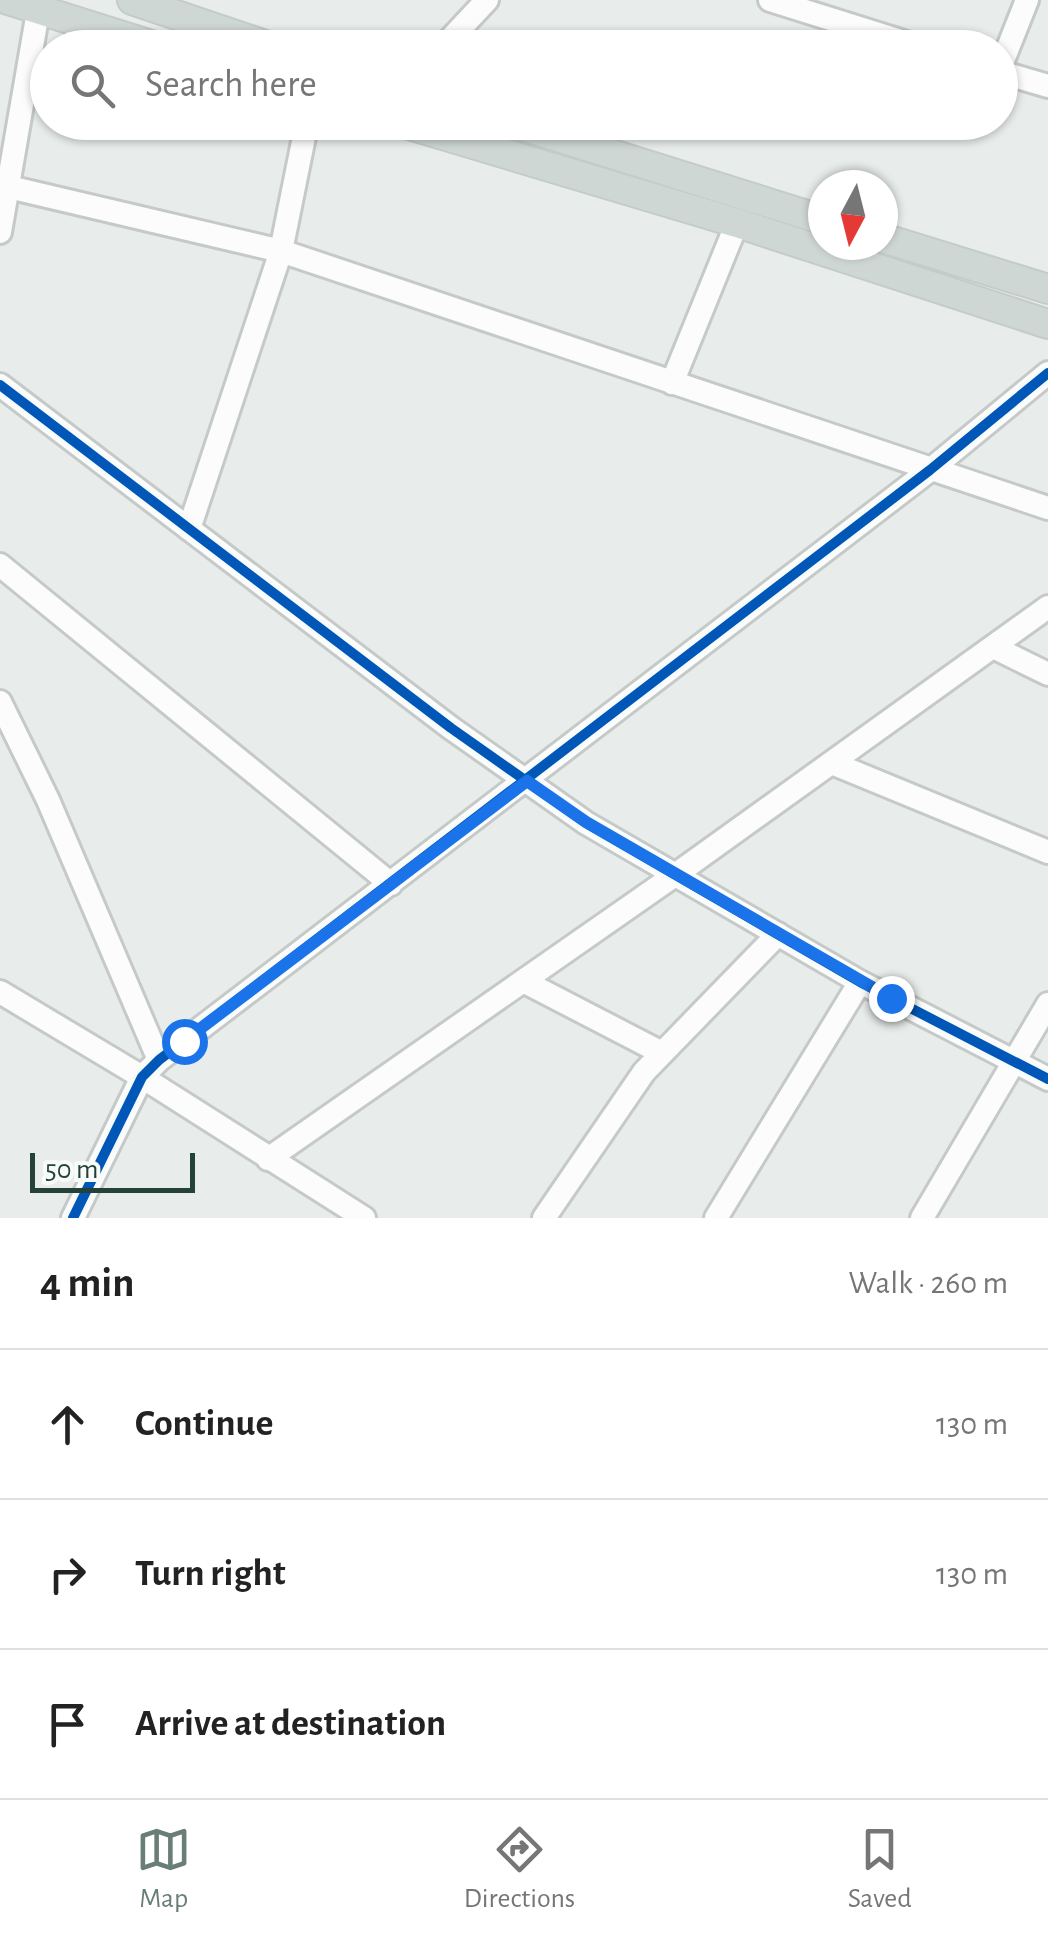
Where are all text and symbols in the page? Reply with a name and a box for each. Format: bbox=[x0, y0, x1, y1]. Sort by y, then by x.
search box bbox=[30, 30, 1018, 140]
icon: search bbox=[65, 58, 120, 113]
text: Search here bbox=[145, 66, 317, 104]
north arrow bbox=[808, 170, 898, 260]
route end bbox=[869, 976, 915, 1022]
route start bbox=[162, 1019, 208, 1065]
scale bar bbox=[30, 1148, 195, 1192]
text: 50 m bbox=[45, 1156, 99, 1184]
text: 4 min bbox=[40, 1262, 135, 1304]
text: Walk · 260 m bbox=[849, 1267, 1008, 1299]
icon: ahead bbox=[40, 1397, 95, 1452]
text: Continue bbox=[135, 1405, 273, 1443]
text: 130 m bbox=[936, 1408, 1008, 1440]
icon: right bbox=[40, 1547, 95, 1602]
text: Turn right bbox=[135, 1555, 285, 1593]
text: 130 m bbox=[936, 1558, 1008, 1590]
icon: arrive bbox=[40, 1697, 95, 1752]
text: Arrive at destination bbox=[135, 1705, 446, 1743]
tab: Map bbox=[136, 1822, 191, 1916]
tab: Directions bbox=[464, 1822, 575, 1916]
tab: Saved bbox=[848, 1822, 912, 1916]

